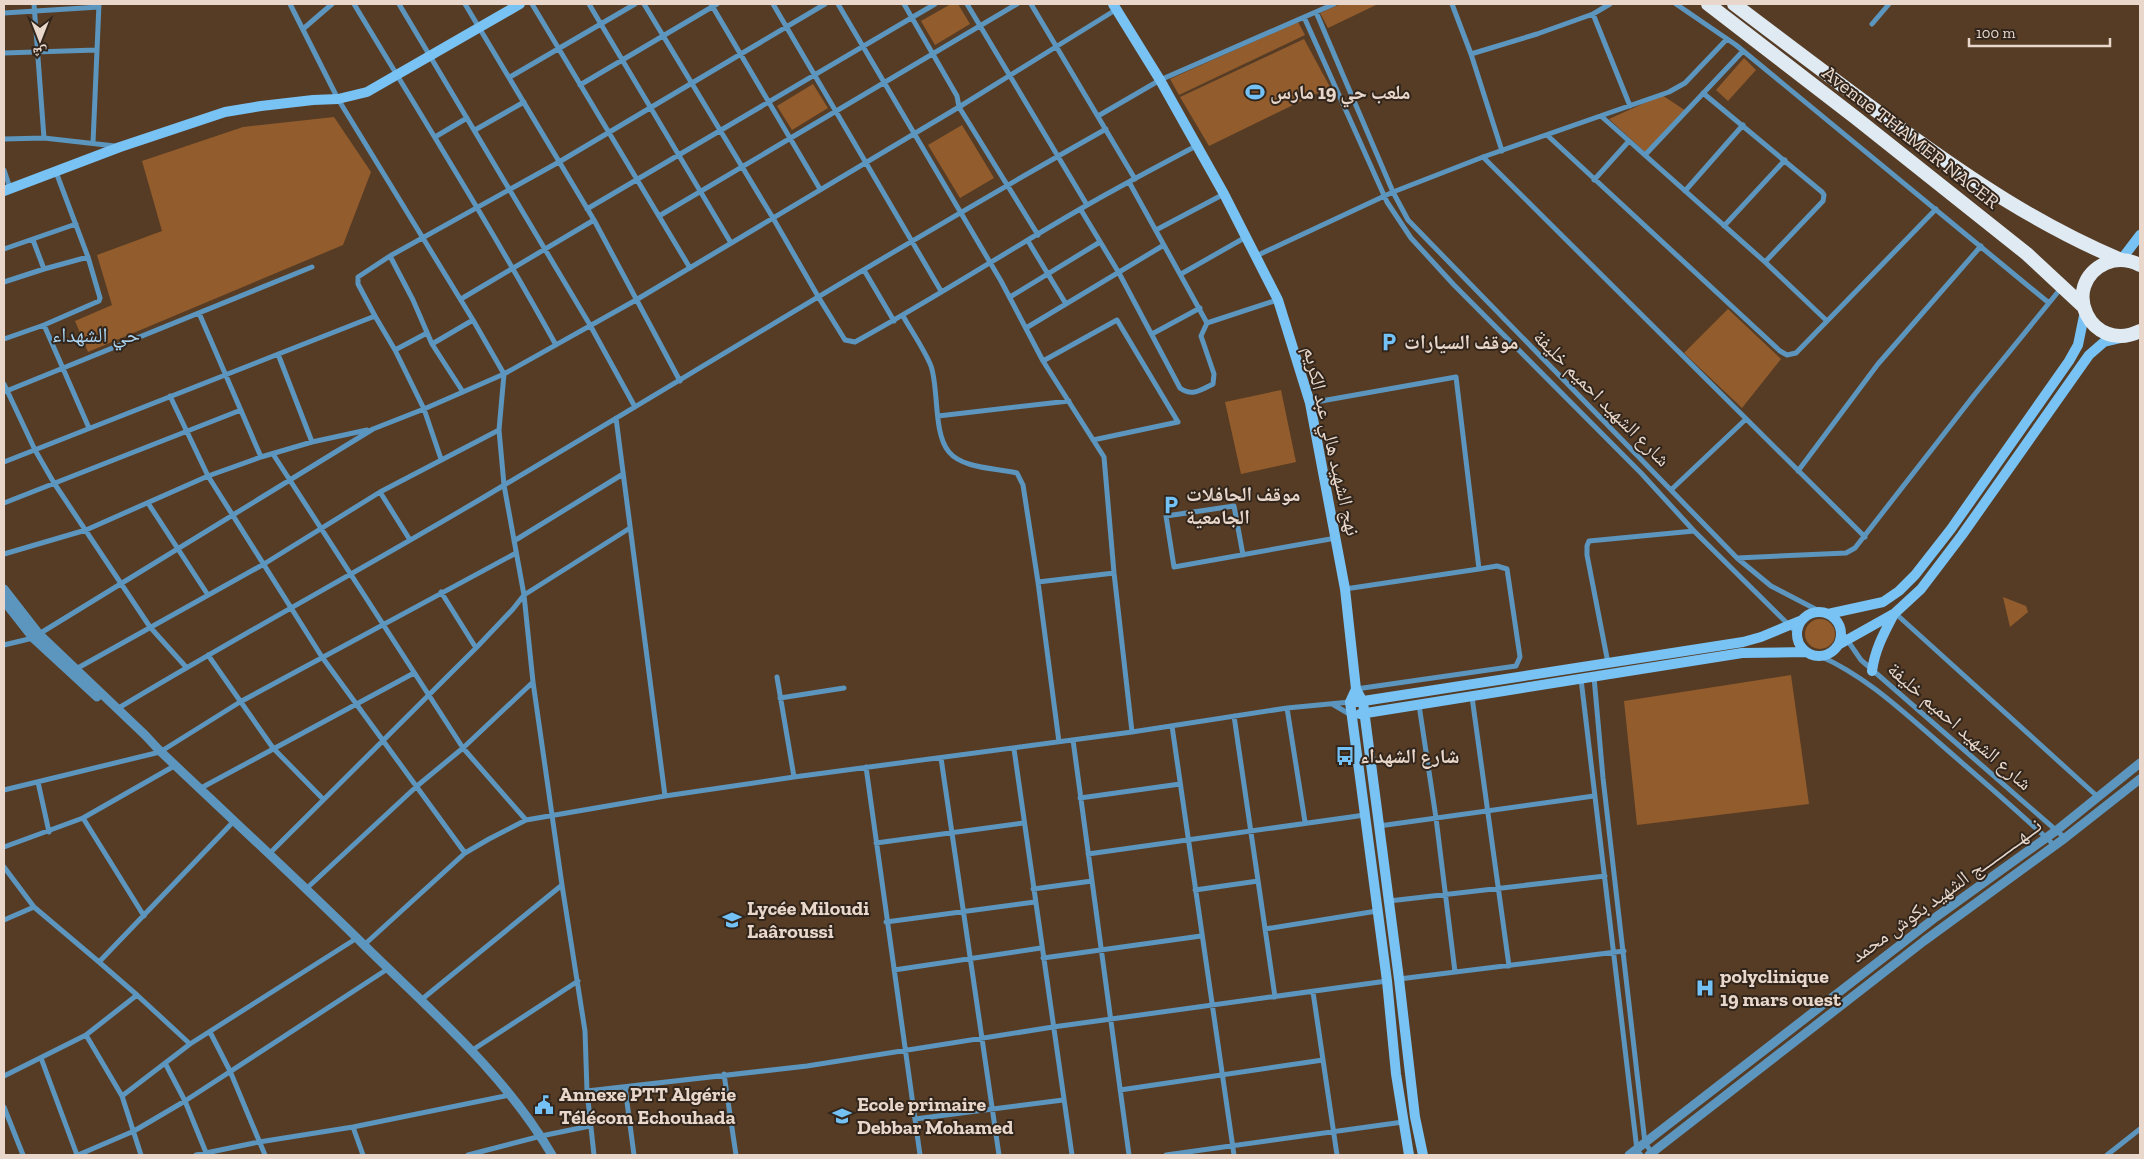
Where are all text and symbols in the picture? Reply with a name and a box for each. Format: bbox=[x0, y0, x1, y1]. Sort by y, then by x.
north arrow bbox=[15, 15, 65, 65]
scale bar bbox=[1969, 15, 2110, 47]
text: 100 m bbox=[1976, 24, 2015, 42]
text: ش bbox=[32, 44, 47, 61]
street label: Avenue THAMER NACER bbox=[1818, 60, 2005, 214]
place label: ملعب حي 19 مارس bbox=[1270, 80, 1410, 108]
sports icon: ملعب حي 19 مارس bbox=[1244, 81, 1266, 103]
district label: حي الشهداء bbox=[52, 322, 140, 351]
street label: شارع الشهيد احميم خليفة bbox=[1527, 325, 1675, 473]
place label: موقف السيارات bbox=[1404, 330, 1518, 354]
parking icon: موقف السيارات bbox=[1378, 331, 1400, 353]
street label: نهج الشهيد هالي عبد الكريم bbox=[1295, 344, 1365, 539]
place label: موقف الحافلات الجامعية bbox=[1186, 482, 1300, 529]
parking icon: موقف الحافلات الجامعية bbox=[1160, 494, 1182, 516]
street label: شارع الشهيد احميم خليفة bbox=[1882, 657, 2037, 797]
place label: شارع الشهداء bbox=[1360, 744, 1459, 769]
bus stop icon: شارع الشهداء bbox=[1334, 745, 1356, 767]
street label: نـــهـــــــــــج الشهيد بكوش محمد bbox=[1846, 813, 2047, 968]
place label: Lycée Miloudi Laâroussi bbox=[747, 896, 869, 943]
school or university icon: Lycée Miloudi Laâroussi bbox=[721, 909, 743, 931]
place label: polyclinique 19 mars ouest bbox=[1720, 964, 1842, 1011]
hospital icon: polyclinique 19 mars ouest bbox=[1694, 977, 1716, 999]
place label: Annexe PTT Algérie Télécom Echouhada bbox=[559, 1082, 737, 1129]
place label: Ecole primaire Debbar Mohamed bbox=[857, 1092, 1014, 1139]
public building icon: Annexe PTT Algérie Télécom Echouhada bbox=[533, 1094, 555, 1116]
school or university icon: Ecole primaire Debbar Mohamed bbox=[831, 1105, 853, 1127]

